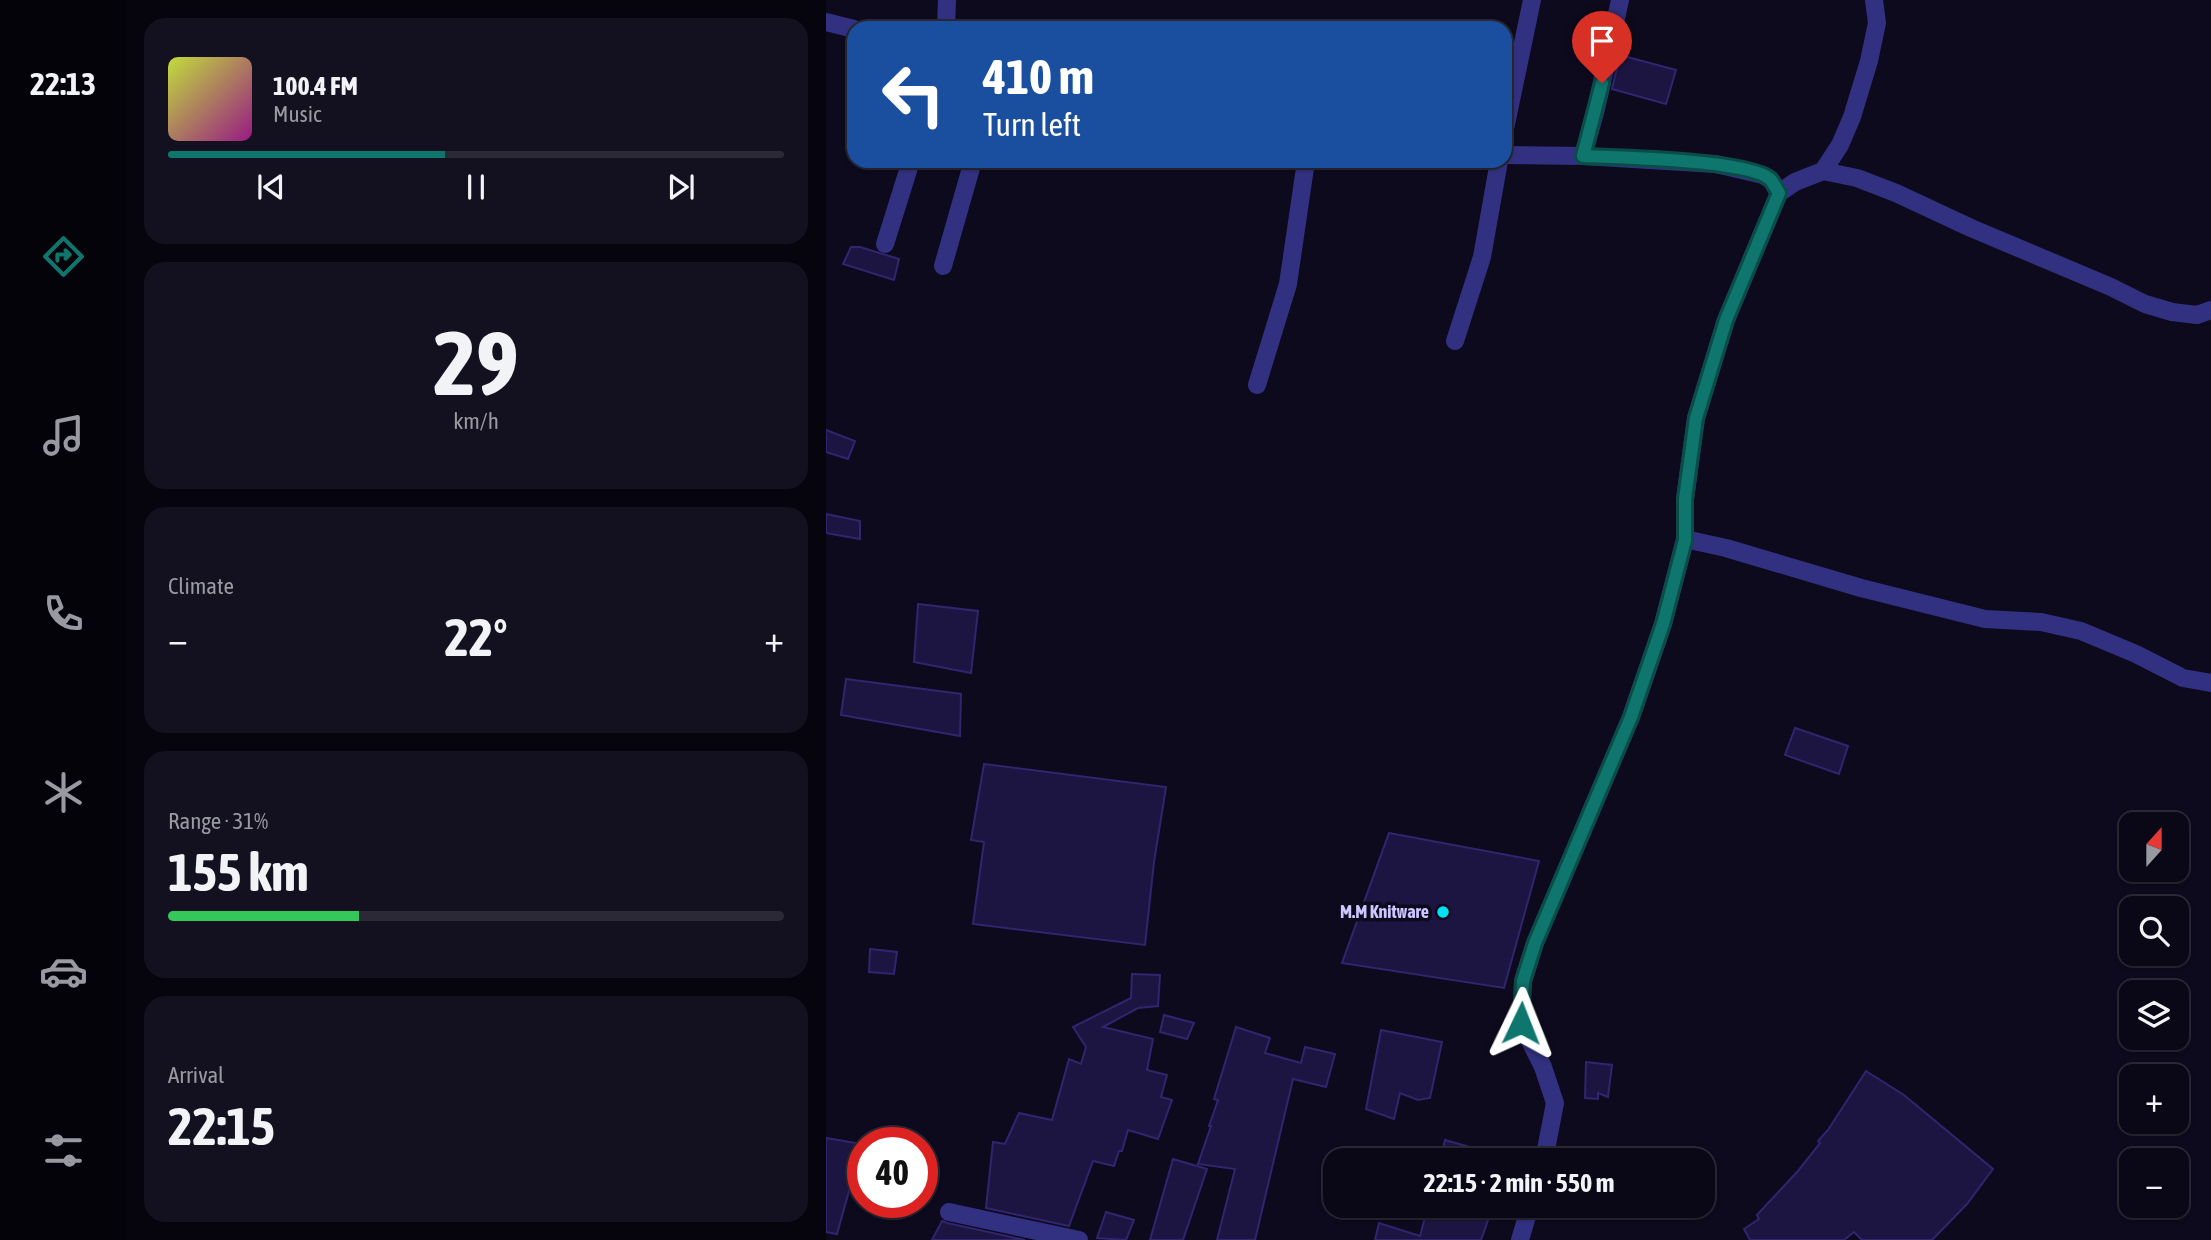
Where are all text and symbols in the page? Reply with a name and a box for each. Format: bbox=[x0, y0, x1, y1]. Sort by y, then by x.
pin bbox=[1572, 11, 1632, 83]
icon: arrive bbox=[1583, 22, 1621, 60]
text: 410 m bbox=[983, 48, 1094, 104]
icon: left bbox=[868, 49, 959, 140]
text: 22:13 bbox=[30, 65, 96, 102]
text: 100.4 FM bbox=[273, 71, 358, 101]
text: Music bbox=[273, 101, 321, 127]
text: Turn left bbox=[983, 106, 1081, 143]
icon: previous bbox=[252, 168, 290, 206]
icon: pause bbox=[457, 168, 495, 206]
icon: next bbox=[662, 168, 700, 206]
icon: directions bbox=[39, 232, 88, 281]
text: 29 bbox=[433, 310, 519, 414]
text: km/h bbox=[453, 408, 499, 434]
icon: music bbox=[39, 411, 88, 460]
text: Climate bbox=[168, 573, 234, 599]
icon: phone bbox=[39, 589, 88, 638]
text: 22° bbox=[444, 607, 508, 667]
text: − bbox=[168, 617, 188, 660]
text: + bbox=[764, 617, 784, 660]
icon: climate bbox=[39, 768, 88, 817]
text: Range · 31% bbox=[168, 808, 268, 834]
north arrow bbox=[2119, 812, 2189, 882]
map controls bbox=[2119, 812, 2189, 1218]
text: 155 km bbox=[168, 842, 309, 902]
button: search bbox=[2119, 896, 2189, 966]
place label: M.M Knitware bbox=[1340, 901, 1429, 922]
marker: M.M Knitware bbox=[1435, 904, 1451, 920]
icon: car bbox=[39, 947, 88, 996]
button: layers bbox=[2119, 980, 2189, 1050]
position arrow bbox=[1484, 986, 1558, 1060]
text: Arrival bbox=[168, 1062, 224, 1088]
button: + bbox=[2119, 1064, 2189, 1134]
text: 22:15 bbox=[168, 1096, 275, 1156]
icon: filters bbox=[39, 1126, 88, 1175]
speed limit sign: 40 bbox=[847, 1127, 938, 1218]
button: − bbox=[2119, 1148, 2189, 1218]
text: 22:15 · 2 min · 550 m bbox=[1424, 1168, 1614, 1198]

